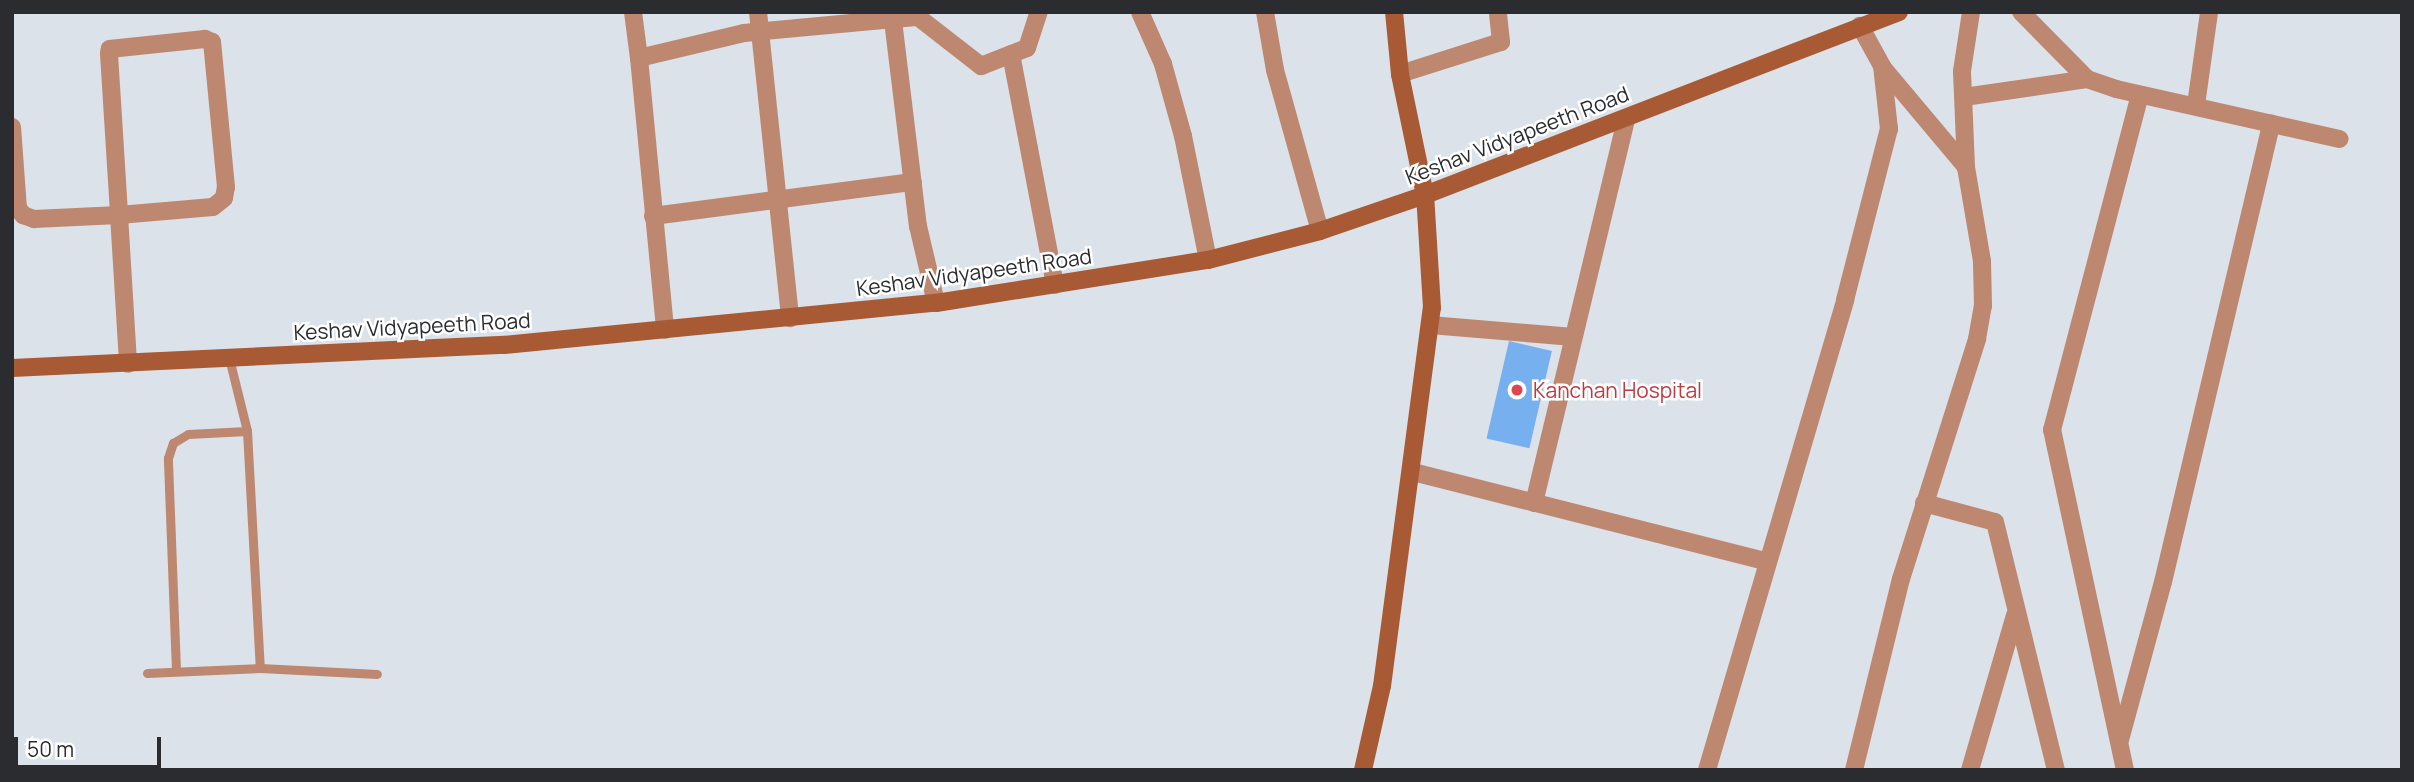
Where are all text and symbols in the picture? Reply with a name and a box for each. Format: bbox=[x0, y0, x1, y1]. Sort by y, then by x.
street label: Keshav Vidyapeeth Road bbox=[1402, 81, 1632, 189]
street label: Keshav Vidyapeeth Road bbox=[855, 243, 1093, 301]
street label: Keshav Vidyapeeth Road bbox=[293, 307, 531, 345]
place label: Kanchan Hospital bbox=[1533, 377, 1702, 403]
marker: Kanchan Hospital bbox=[1507, 380, 1527, 400]
scale bar bbox=[18, 722, 164, 766]
text: 50 m bbox=[27, 735, 74, 763]

